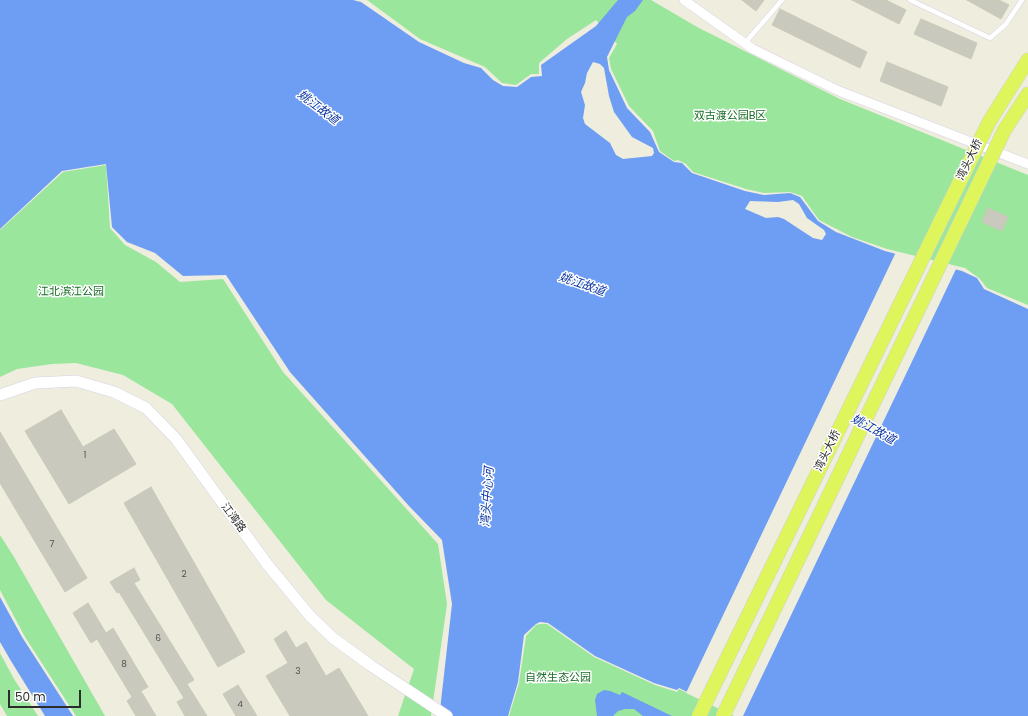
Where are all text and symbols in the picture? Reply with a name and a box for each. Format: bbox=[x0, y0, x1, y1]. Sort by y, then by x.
water label: 姚江故道 bbox=[294, 88, 342, 128]
park label: 双古渡公园B区 bbox=[694, 109, 766, 123]
street label: 湾头大桥 bbox=[954, 137, 986, 183]
water label: 姚江故道 bbox=[557, 270, 607, 300]
park label: 江北滨江公园 bbox=[38, 285, 104, 299]
water label: 姚江故道 bbox=[849, 412, 897, 448]
street label: 湾头大桥 bbox=[812, 428, 844, 474]
house number: 1 bbox=[84, 451, 86, 461]
water label: 湾头中心河 bbox=[479, 467, 497, 527]
street label: 江湾路 bbox=[218, 501, 248, 535]
house number: 7 bbox=[50, 540, 54, 550]
house number: 2 bbox=[181, 570, 187, 580]
house number: 6 bbox=[155, 634, 161, 644]
house number: 8 bbox=[121, 660, 127, 670]
house number: 3 bbox=[295, 667, 301, 677]
park label: 自然生态公园 bbox=[525, 671, 591, 685]
scale bar bbox=[10, 682, 83, 708]
text: 50 m bbox=[15, 688, 46, 705]
house number: 4 bbox=[237, 700, 243, 710]

